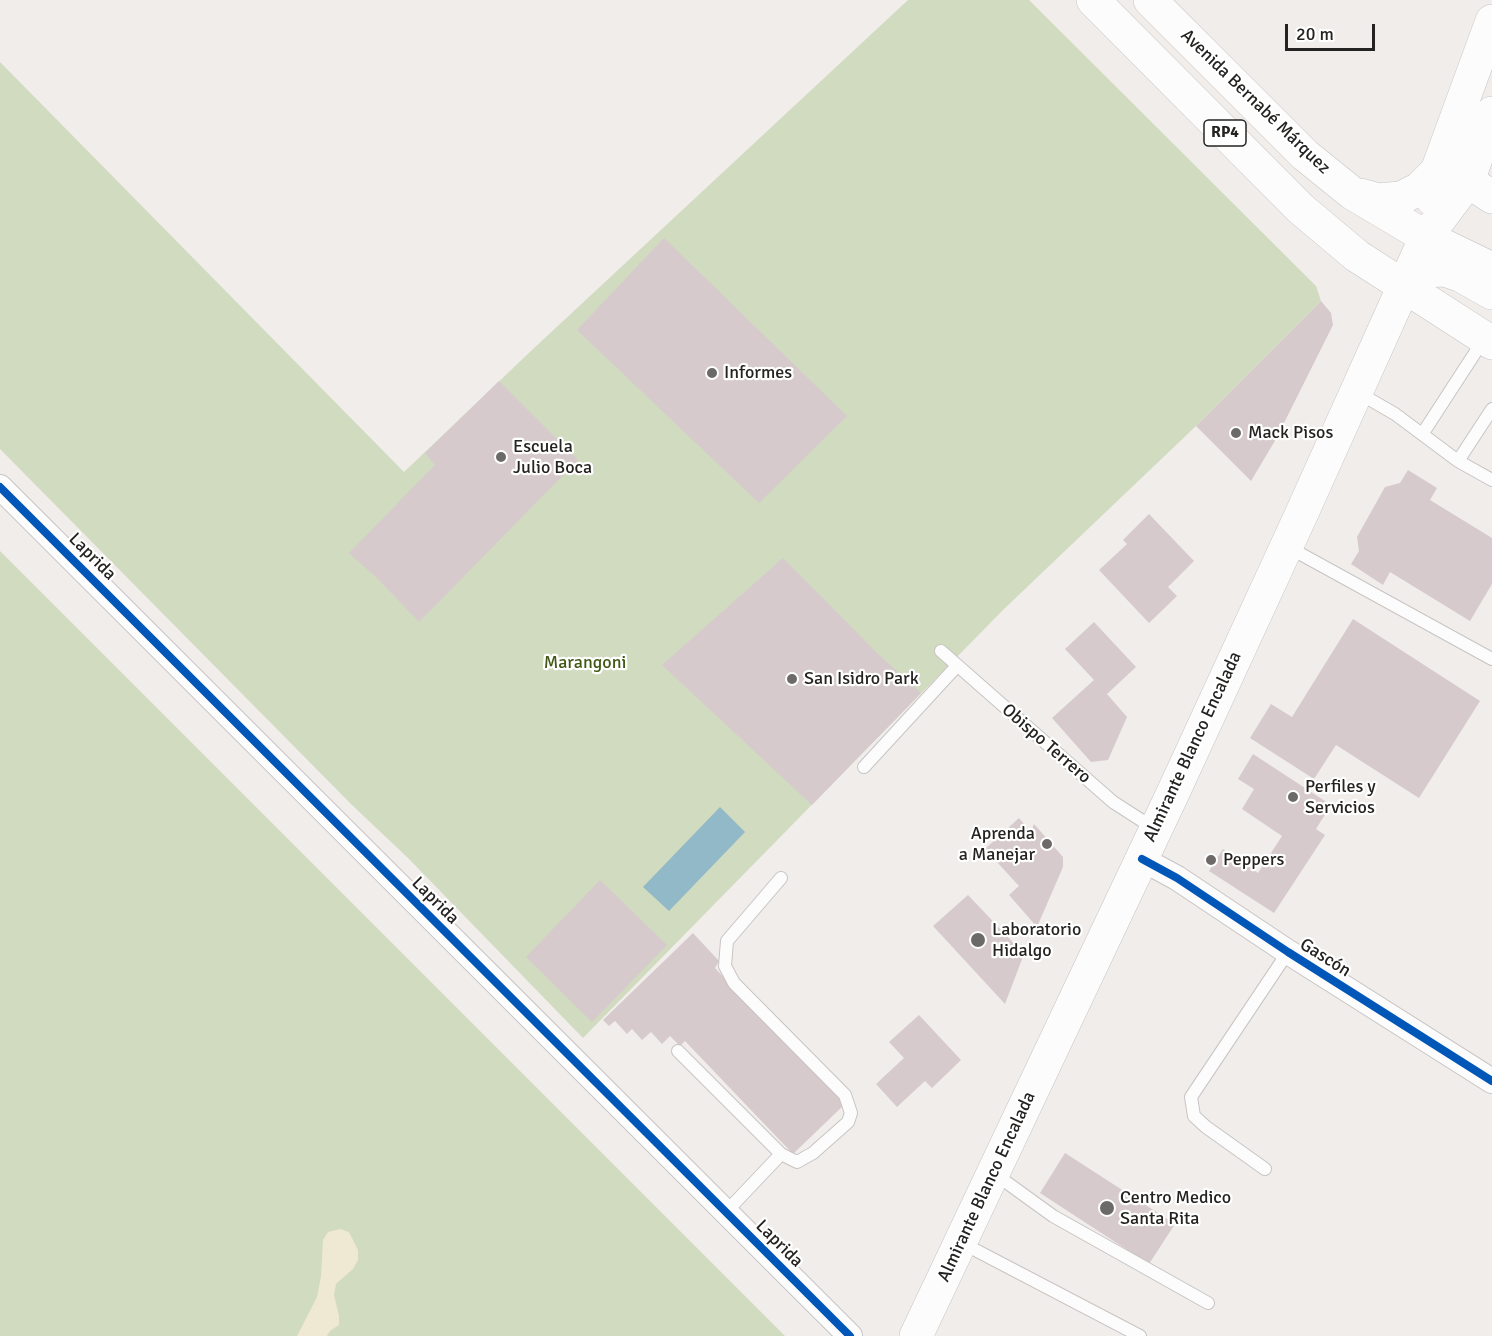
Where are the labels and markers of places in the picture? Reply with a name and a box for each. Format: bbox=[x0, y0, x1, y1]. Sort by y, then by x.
place label: Informes bbox=[724, 362, 792, 384]
marker: Informes bbox=[705, 366, 719, 380]
place label: Mack Pisos bbox=[1248, 422, 1333, 444]
marker: Mack Pisos bbox=[1229, 426, 1243, 440]
place label: Escuela Julio Boca bbox=[513, 436, 592, 478]
marker: Escuela Julio Boca bbox=[494, 450, 508, 464]
place label: San Isidro Park bbox=[804, 668, 919, 690]
marker: San Isidro Park bbox=[785, 672, 799, 686]
place label: Perfiles y Servicios bbox=[1305, 776, 1376, 818]
marker: Perfiles y Servicios bbox=[1286, 790, 1300, 804]
place label: Aprenda a Manejar bbox=[959, 823, 1035, 866]
marker: Aprenda a Manejar bbox=[1040, 837, 1054, 851]
place label: Peppers bbox=[1223, 849, 1284, 871]
marker: Peppers bbox=[1204, 853, 1218, 867]
place label: Laboratorio Hidalgo bbox=[992, 919, 1081, 962]
marker: Laboratorio Hidalgo bbox=[969, 931, 987, 949]
place label: Centro Medico Santa Rita bbox=[1120, 1187, 1231, 1230]
marker: Centro Medico Santa Rita bbox=[1098, 1199, 1116, 1217]

